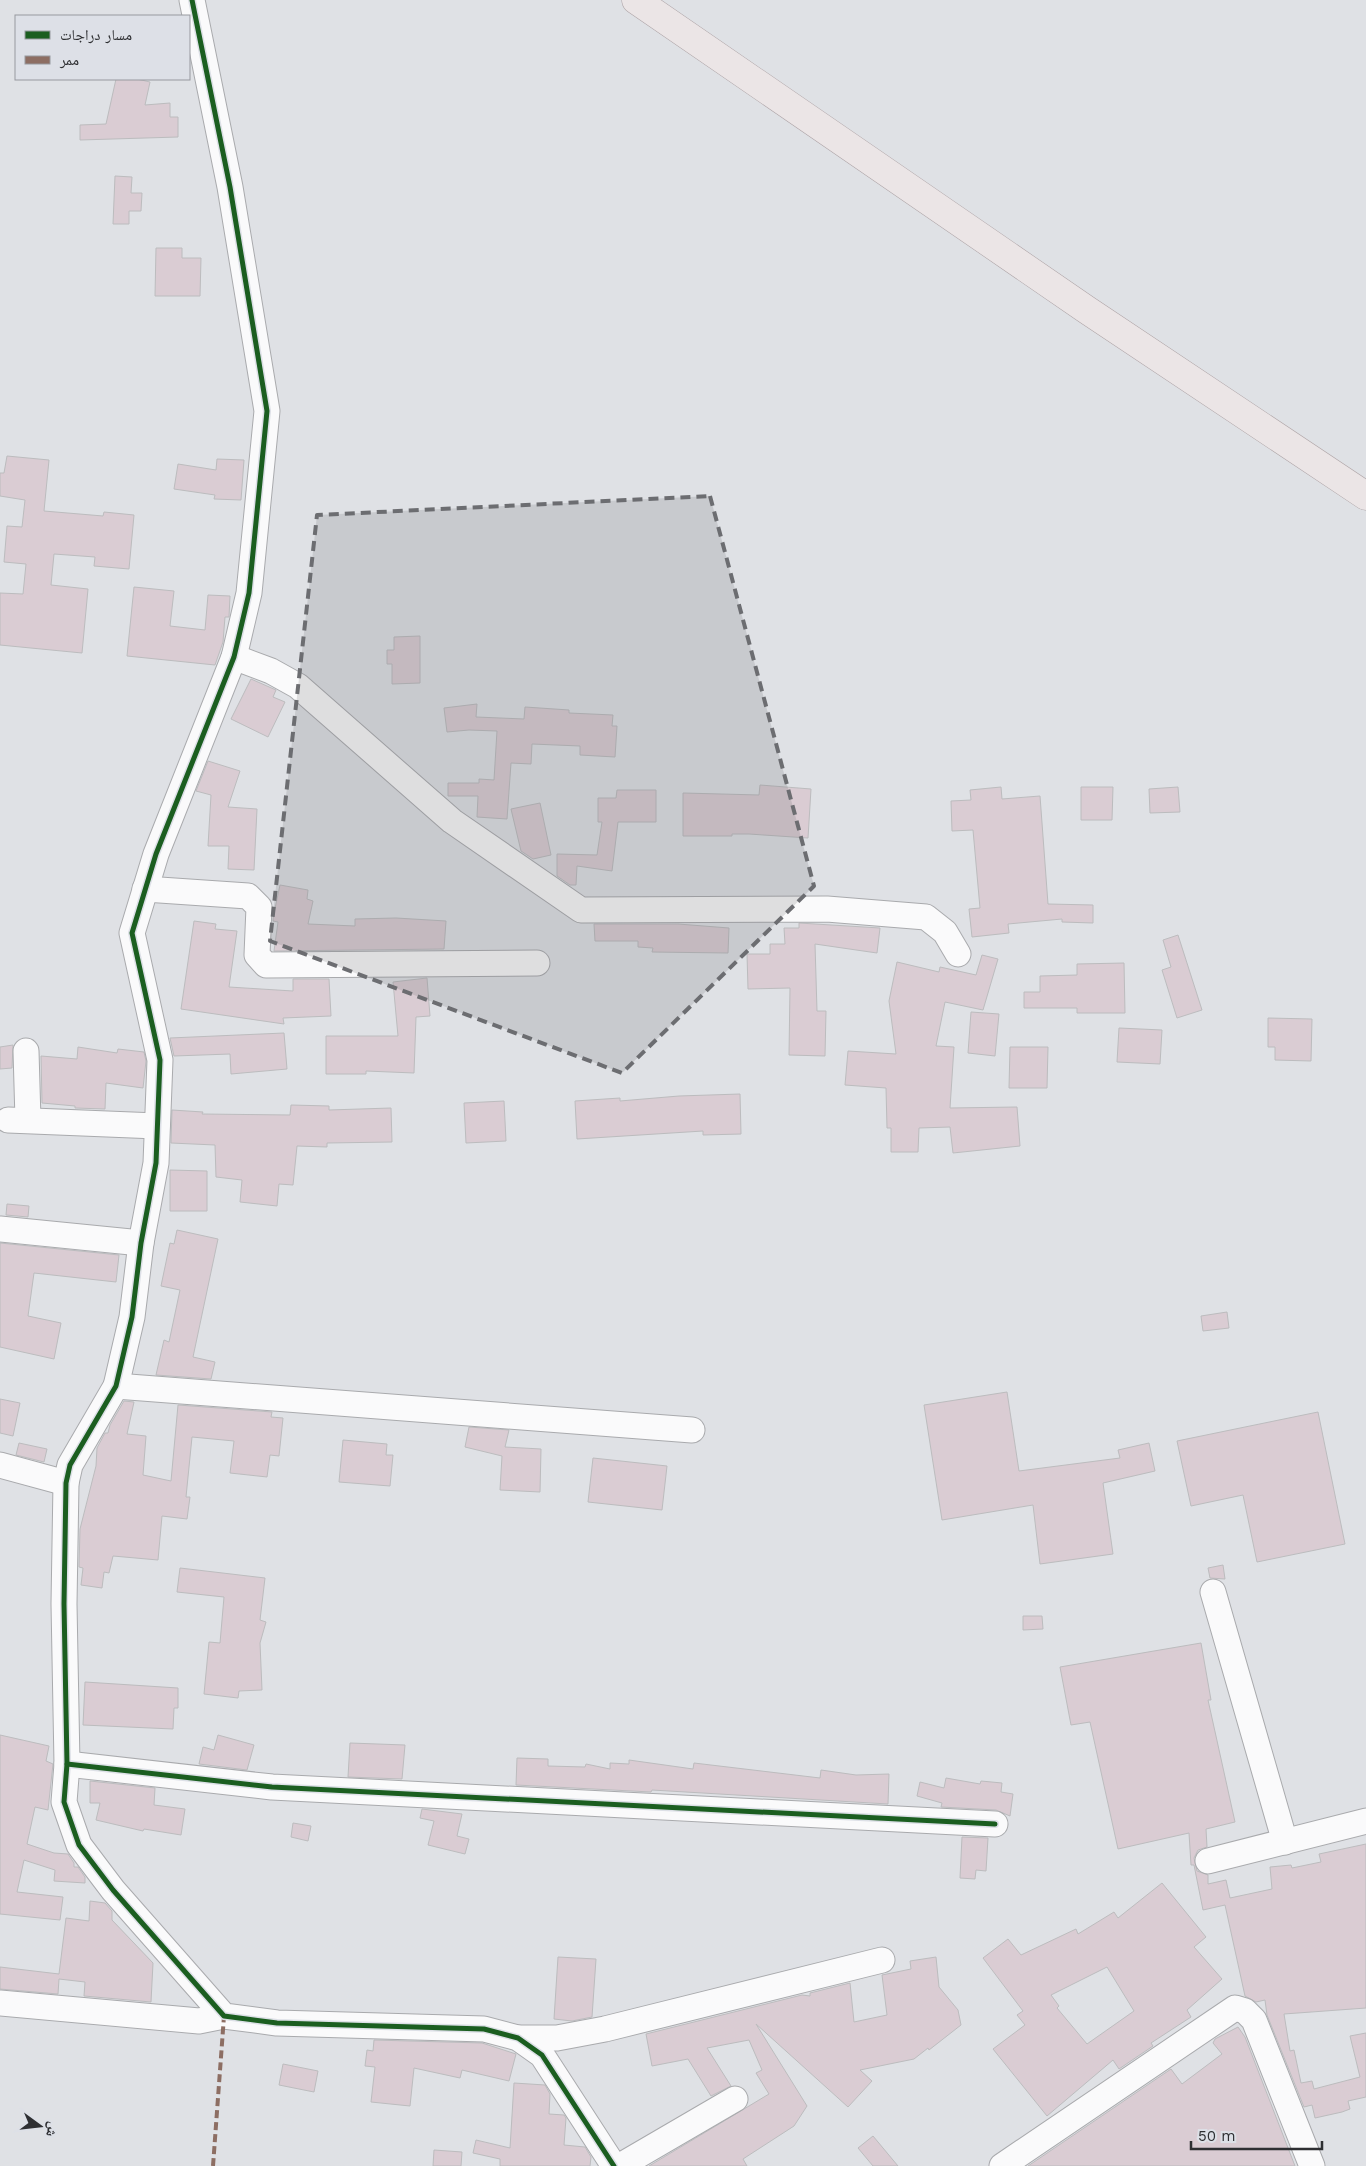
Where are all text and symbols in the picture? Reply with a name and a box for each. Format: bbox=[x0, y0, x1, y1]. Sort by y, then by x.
legend bbox=[15, 15, 190, 80]
text: مسار دراجات bbox=[60, 26, 132, 44]
text: ممر bbox=[59, 51, 79, 69]
north arrow bbox=[15, 2101, 65, 2151]
scale bar bbox=[1191, 2118, 1322, 2150]
text: ش bbox=[42, 2120, 62, 2139]
text: 50 m bbox=[1198, 2127, 1235, 2145]

